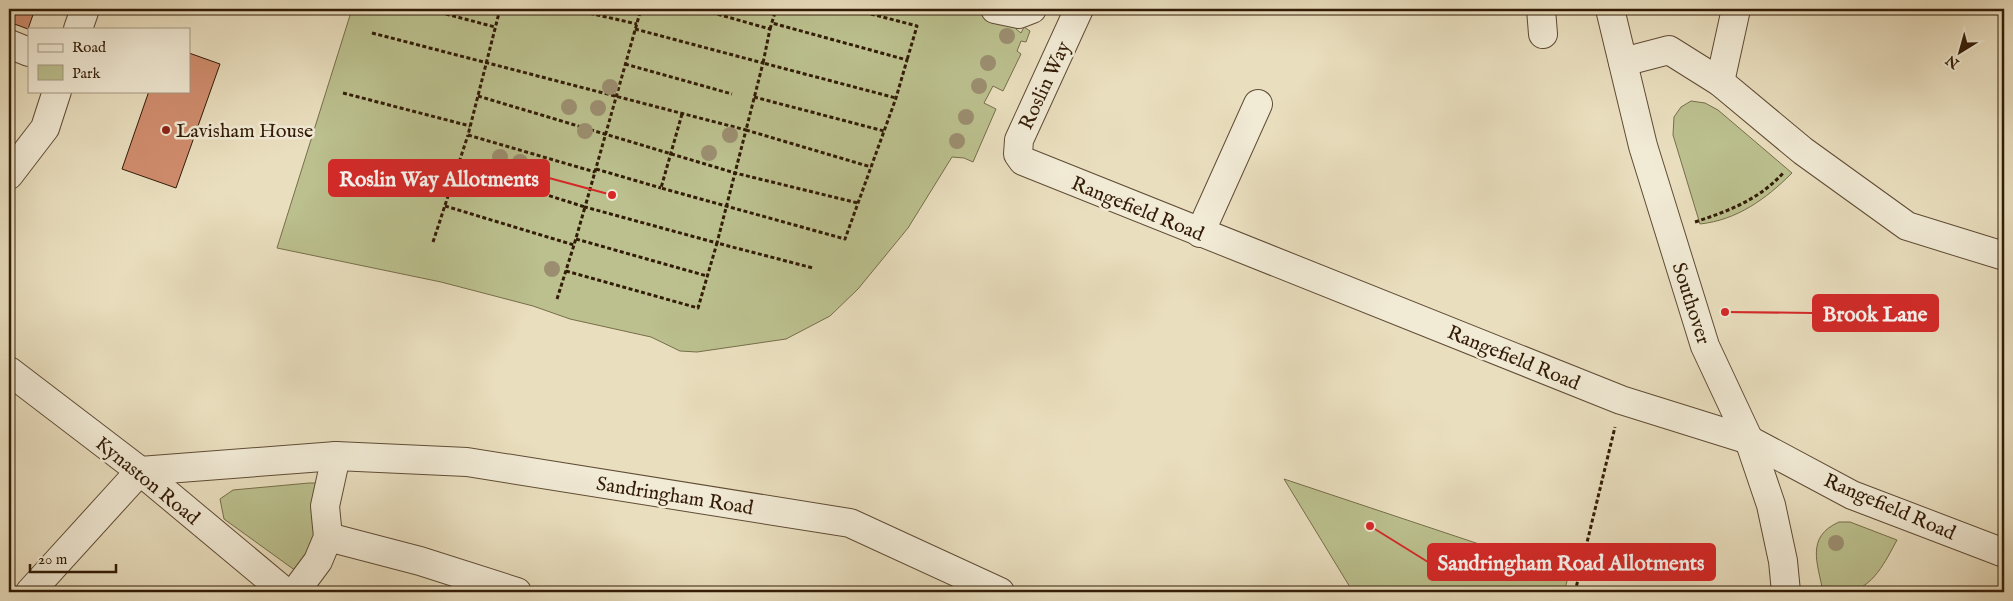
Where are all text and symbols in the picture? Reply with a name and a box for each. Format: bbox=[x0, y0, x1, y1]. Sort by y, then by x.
legend bbox=[28, 28, 190, 92]
north arrow bbox=[1936, 28, 1986, 78]
street label: Roslin Way bbox=[1014, 37, 1077, 134]
text: Road bbox=[72, 38, 107, 57]
text: N bbox=[1943, 51, 1964, 73]
text: Park bbox=[72, 64, 102, 83]
place label: Lavisham House bbox=[176, 119, 313, 144]
marker: Lavisham House bbox=[160, 124, 172, 136]
callout: Roslin Way Allotments bbox=[329, 160, 549, 196]
text: Roslin Way Allotments bbox=[339, 167, 539, 194]
street label: Rangefield Road bbox=[1067, 171, 1208, 247]
street label: Southover bbox=[1666, 259, 1716, 348]
callout: Brook Lane bbox=[1813, 295, 1938, 331]
text: Brook Lane bbox=[1823, 302, 1928, 329]
street label: Rangefield Road bbox=[1443, 320, 1584, 396]
street label: Kynaston Road bbox=[90, 431, 205, 531]
street label: Rangefield Road bbox=[1820, 468, 1959, 547]
street label: Sandringham Road bbox=[594, 472, 755, 521]
scale bar bbox=[30, 541, 116, 573]
callout: Sandringham Road Allotments bbox=[1428, 544, 1715, 580]
text: 20 m bbox=[38, 550, 68, 569]
text: Sandringham Road Allotments bbox=[1438, 551, 1704, 578]

